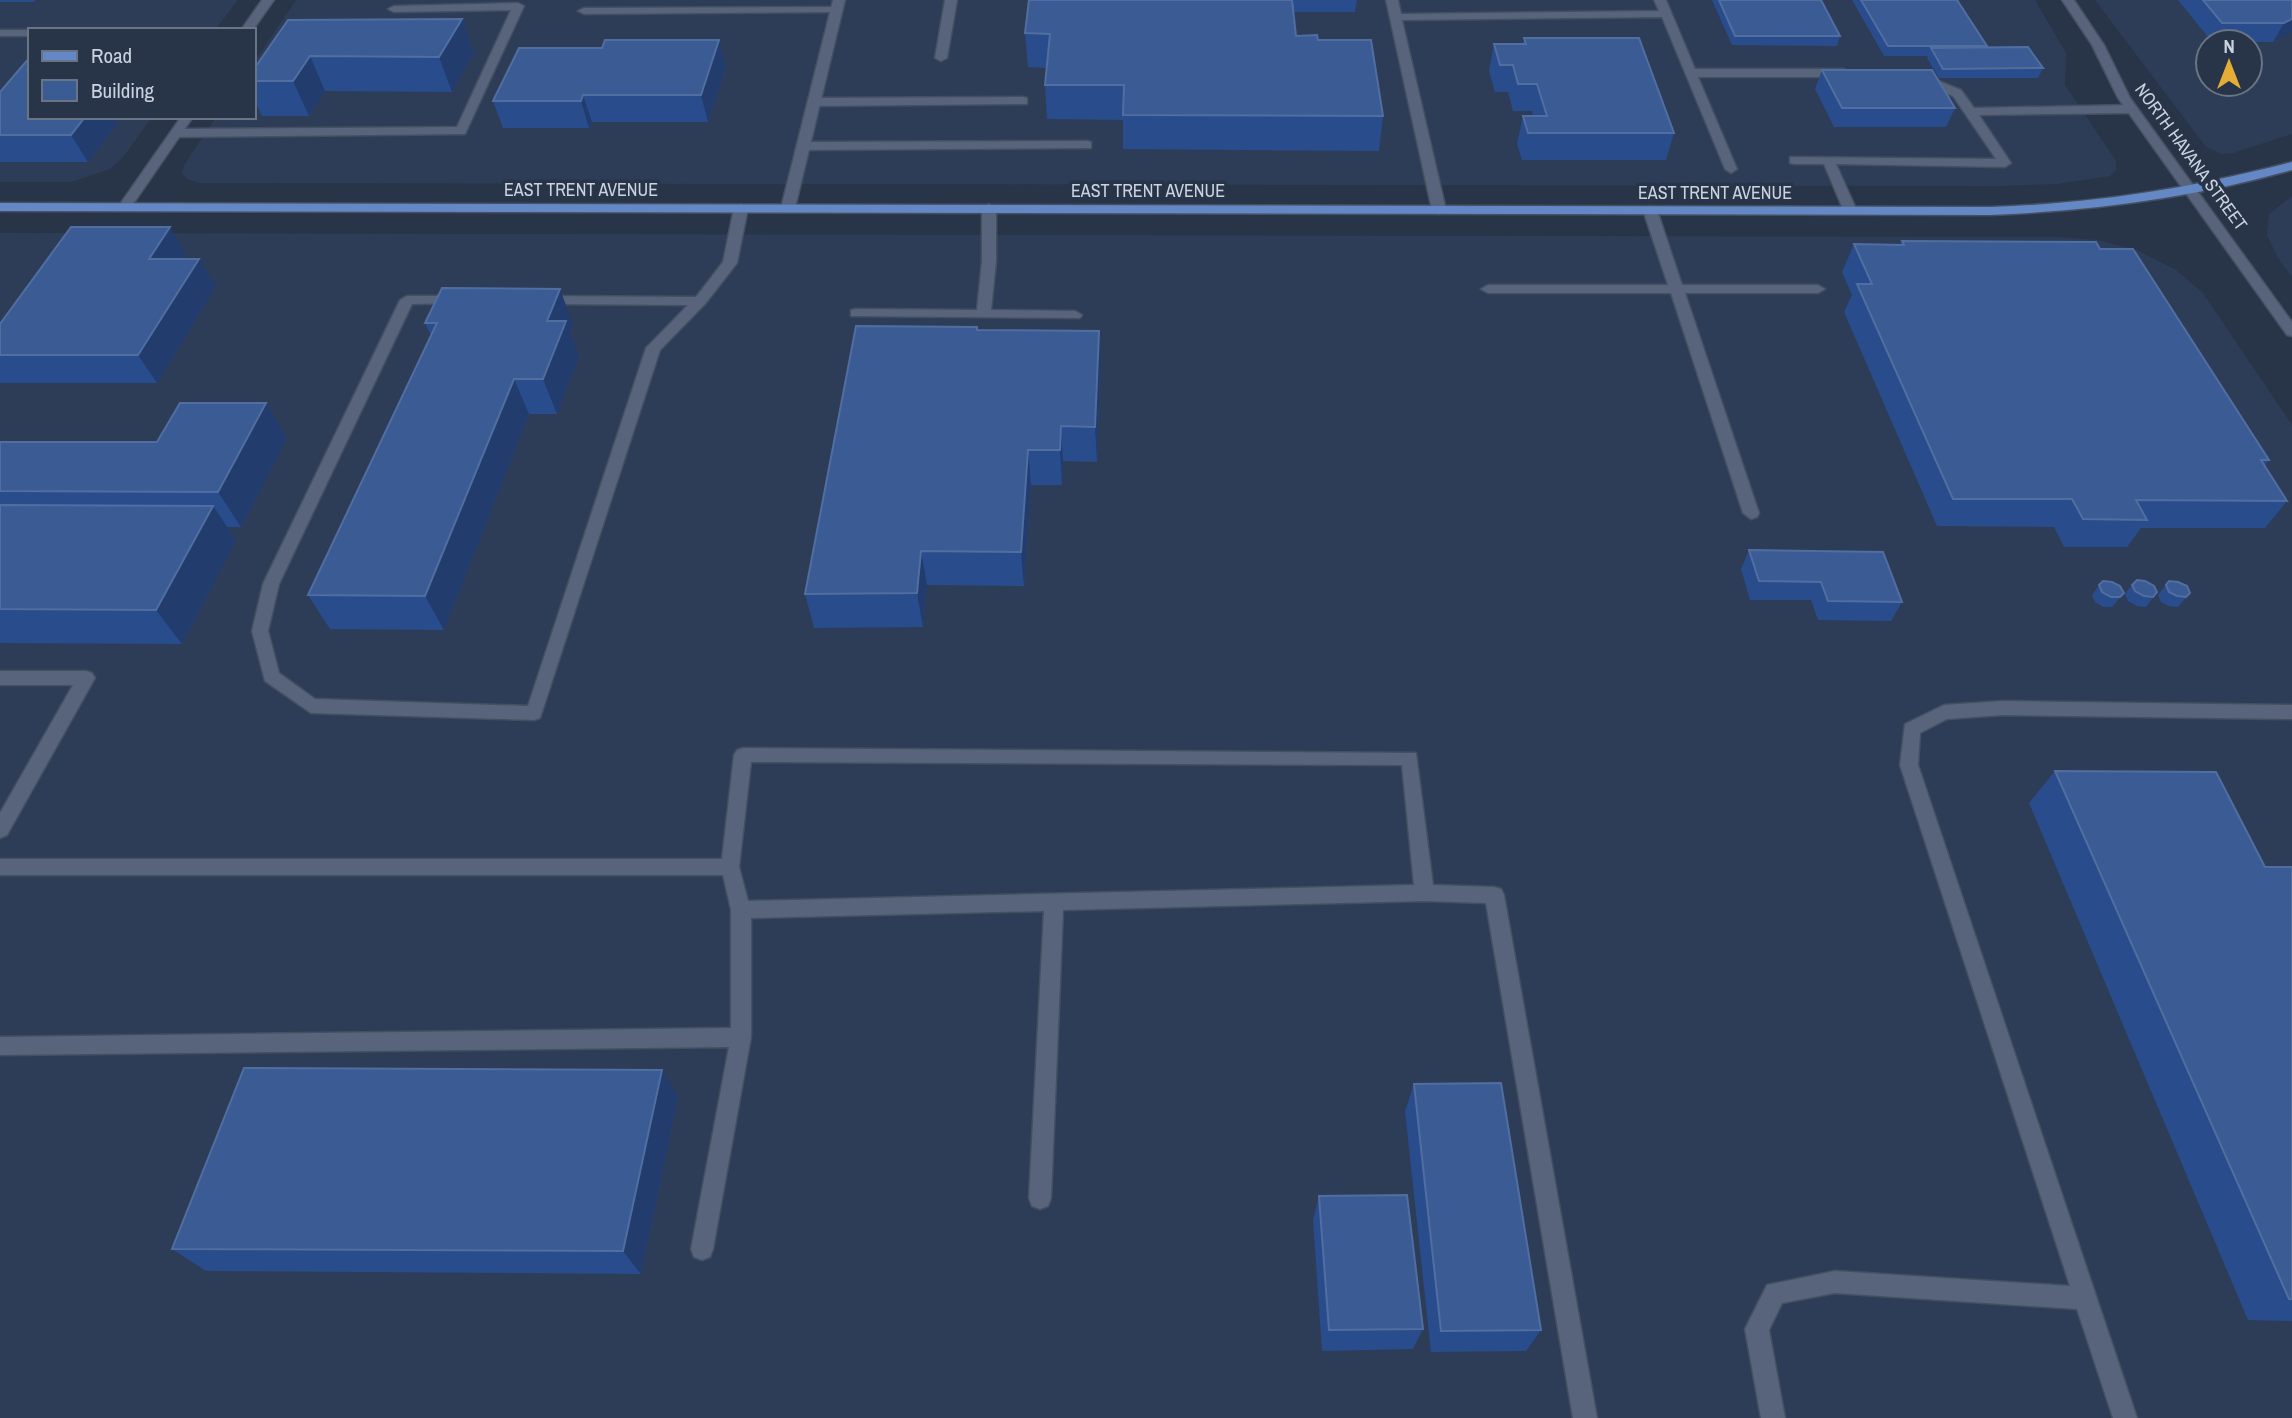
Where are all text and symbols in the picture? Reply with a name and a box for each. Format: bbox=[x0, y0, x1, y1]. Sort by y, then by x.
legend bbox=[28, 28, 256, 119]
north arrow bbox=[2194, 28, 2264, 98]
text: N bbox=[2223, 33, 2235, 59]
text: Road bbox=[91, 41, 132, 70]
text: Building bbox=[91, 76, 155, 105]
street label: NORTH HAVANA STREET bbox=[2129, 78, 2253, 235]
street label: EAST TRENT AVENUE bbox=[504, 177, 658, 202]
street label: EAST TRENT AVENUE bbox=[1071, 178, 1225, 203]
street label: EAST TRENT AVENUE bbox=[1638, 180, 1792, 205]

